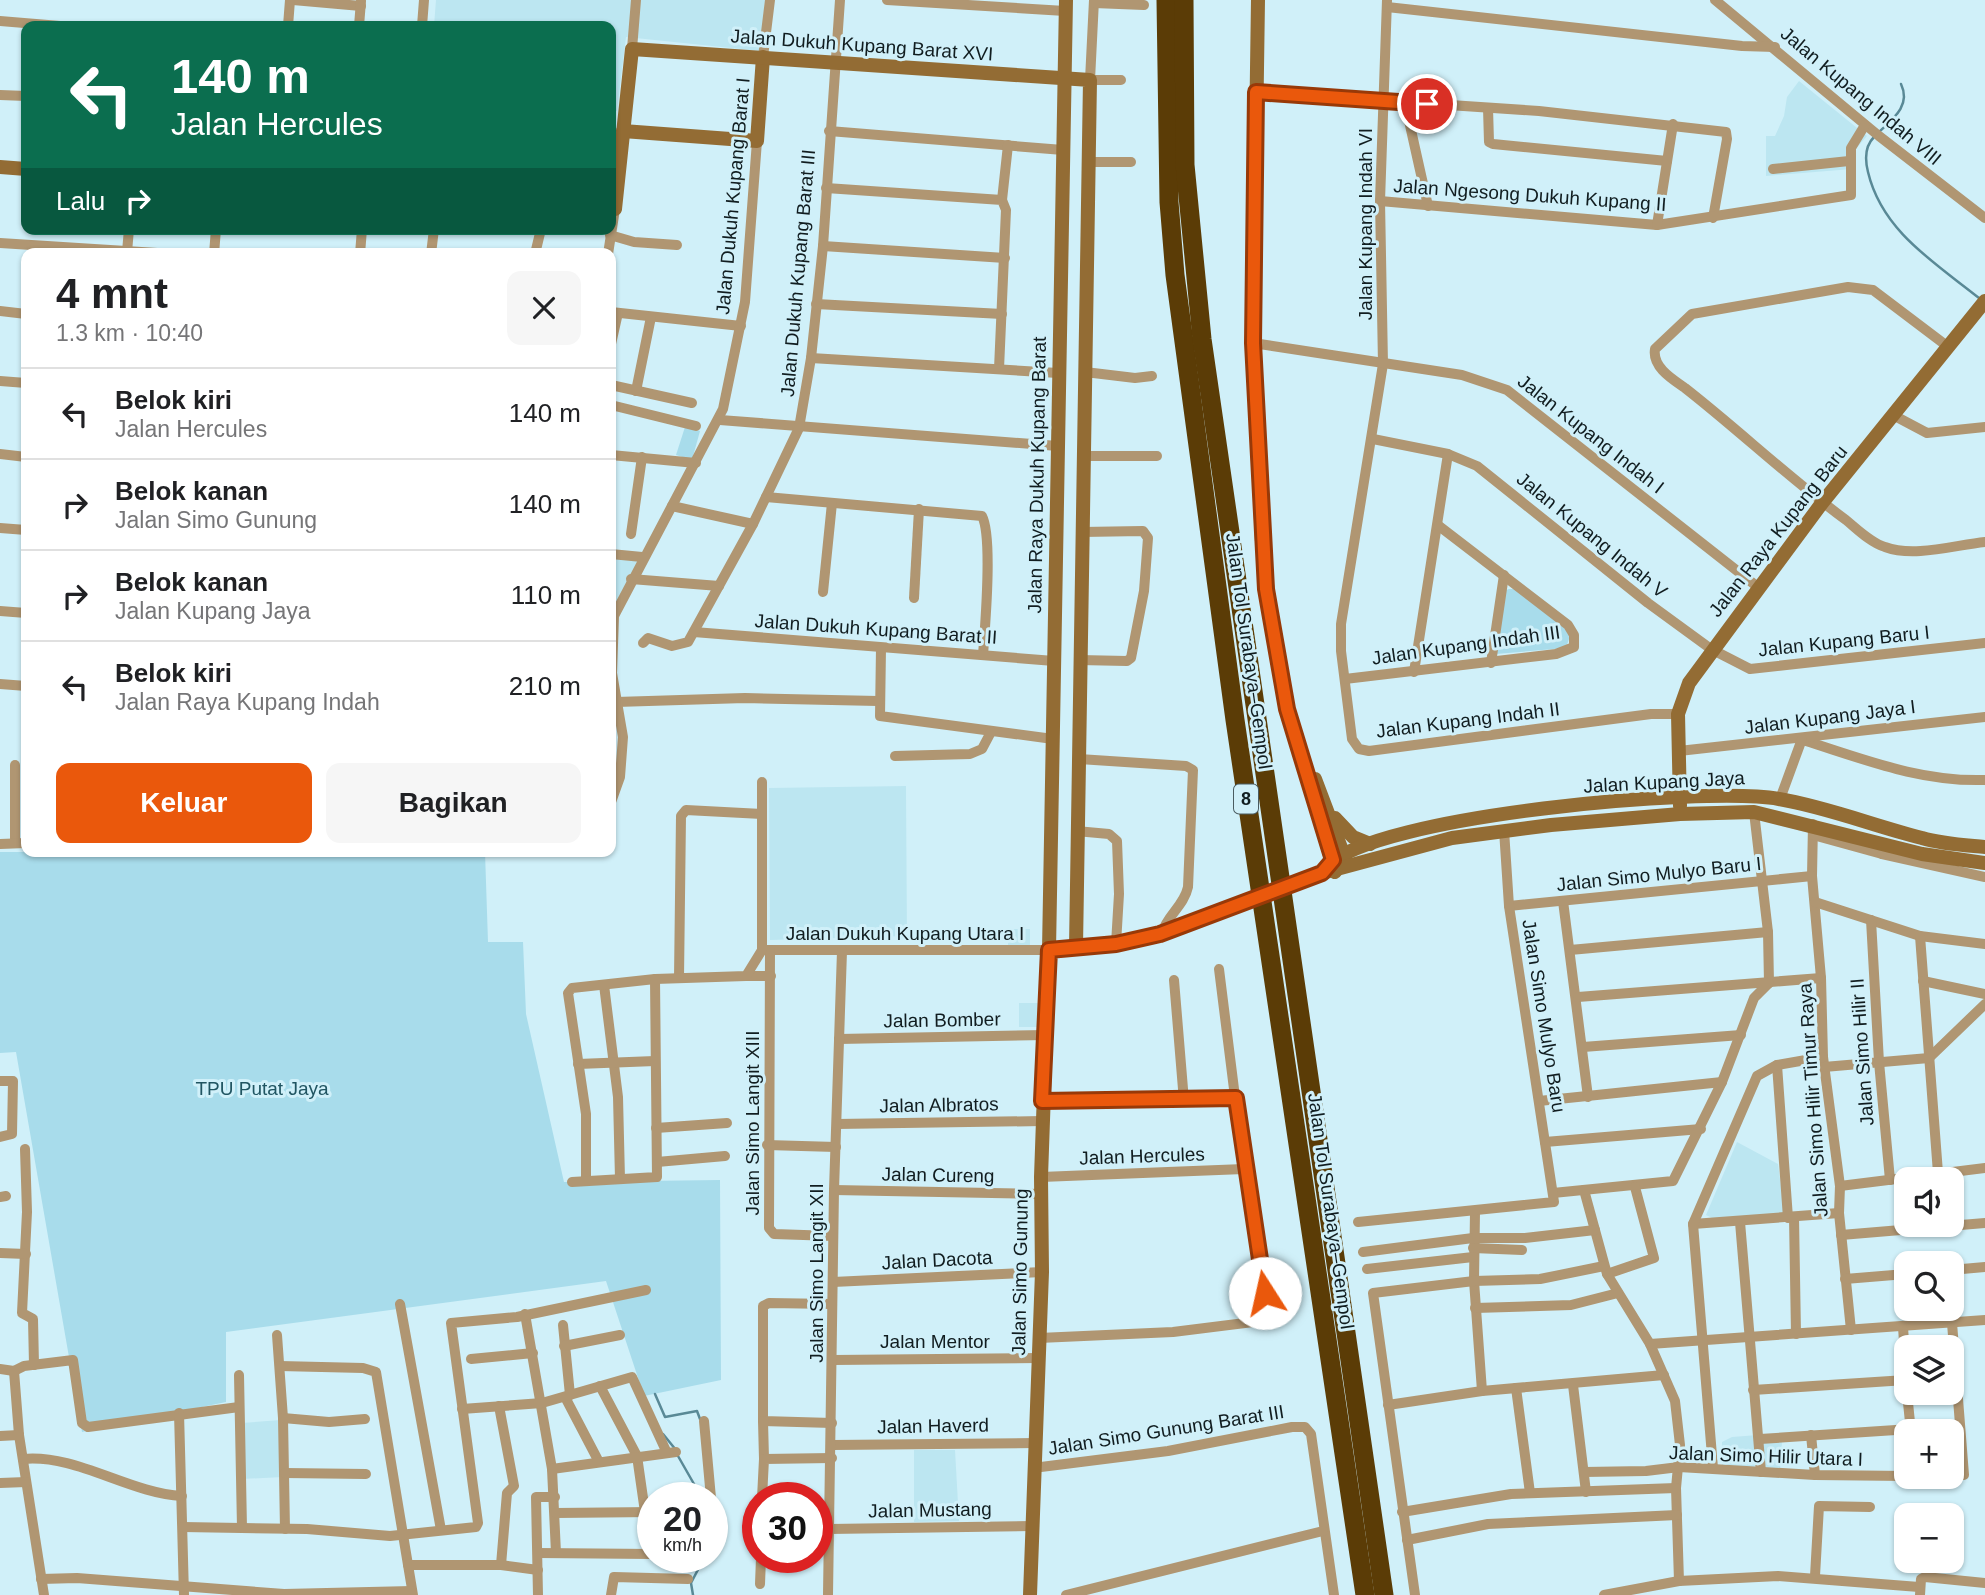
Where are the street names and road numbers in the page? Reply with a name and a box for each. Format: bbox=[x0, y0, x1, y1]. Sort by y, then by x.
street label: Jalan Kupang Indah VIII bbox=[1777, 23, 1945, 169]
street label: Jalan Dukuh Kupang Barat XVI bbox=[730, 25, 994, 65]
street label: Jalan Dukuh Kupang Barat I bbox=[712, 77, 754, 315]
street label: Jalan Kupang Indah VI bbox=[1355, 128, 1376, 320]
street label: Jalan Dukuh Kupang Barat III bbox=[777, 148, 819, 398]
street label: Jalan Ngesong Dukuh Kupang II bbox=[1393, 175, 1667, 215]
street label: Jalan Raya Dukuh Kupang Barat bbox=[1024, 336, 1050, 614]
street label: Jalan Kupang Indah I bbox=[1514, 370, 1668, 498]
street label: Jalan Raya Kupang Baru bbox=[1705, 441, 1851, 621]
street label: Jalan Kupang Indah V bbox=[1513, 468, 1672, 602]
street label: Jalan Tol Surabaya–Gempol bbox=[1222, 532, 1276, 770]
street label: Jalan Dukuh Kupang Barat II bbox=[754, 610, 998, 648]
street label: Jalan Kupang Indah III bbox=[1370, 621, 1562, 669]
street label: Jalan Kupang Baru I bbox=[1757, 622, 1931, 660]
street label: Jalan Kupang Jaya I bbox=[1743, 696, 1917, 738]
street label: Jalan Kupang Indah II bbox=[1375, 698, 1561, 742]
street label: Jalan Kupang Jaya bbox=[1583, 767, 1746, 797]
road number: 8 bbox=[1234, 784, 1258, 814]
street label: Jalan Simo Mulyo Baru I bbox=[1556, 853, 1762, 895]
street label: Jalan Simo Mulyo Baru bbox=[1518, 918, 1570, 1114]
street label: Jalan Dukuh Kupang Utara I bbox=[786, 923, 1024, 944]
street label: Jalan Simo Hilir II bbox=[1846, 978, 1878, 1126]
street label: Jalan Simo Hilir Timur Raya bbox=[1794, 982, 1832, 1218]
street label: Jalan Bomber bbox=[883, 1008, 1001, 1032]
street label: Jalan Simo Langit XIII bbox=[742, 1031, 763, 1215]
street label: Jalan Tol Surabaya–Gempol bbox=[1304, 1092, 1358, 1330]
street label: Jalan Albratos bbox=[879, 1093, 999, 1117]
street label: Jalan Hercules bbox=[1079, 1143, 1205, 1169]
street label: Jalan Cureng bbox=[881, 1164, 995, 1186]
street label: Jalan Simo Langit XII bbox=[806, 1183, 827, 1363]
street label: Jalan Simo Gunung bbox=[1008, 1188, 1032, 1356]
street label: Jalan Dacota bbox=[881, 1247, 993, 1273]
street label: Jalan Mentor bbox=[880, 1331, 991, 1352]
street label: Jalan Simo Gunung Barat III bbox=[1046, 1401, 1286, 1459]
street label: Jalan Haverd bbox=[877, 1415, 989, 1437]
street label: Jalan Simo Hilir Utara I bbox=[1669, 1442, 1863, 1470]
street label: Jalan Mustang bbox=[868, 1498, 992, 1522]

